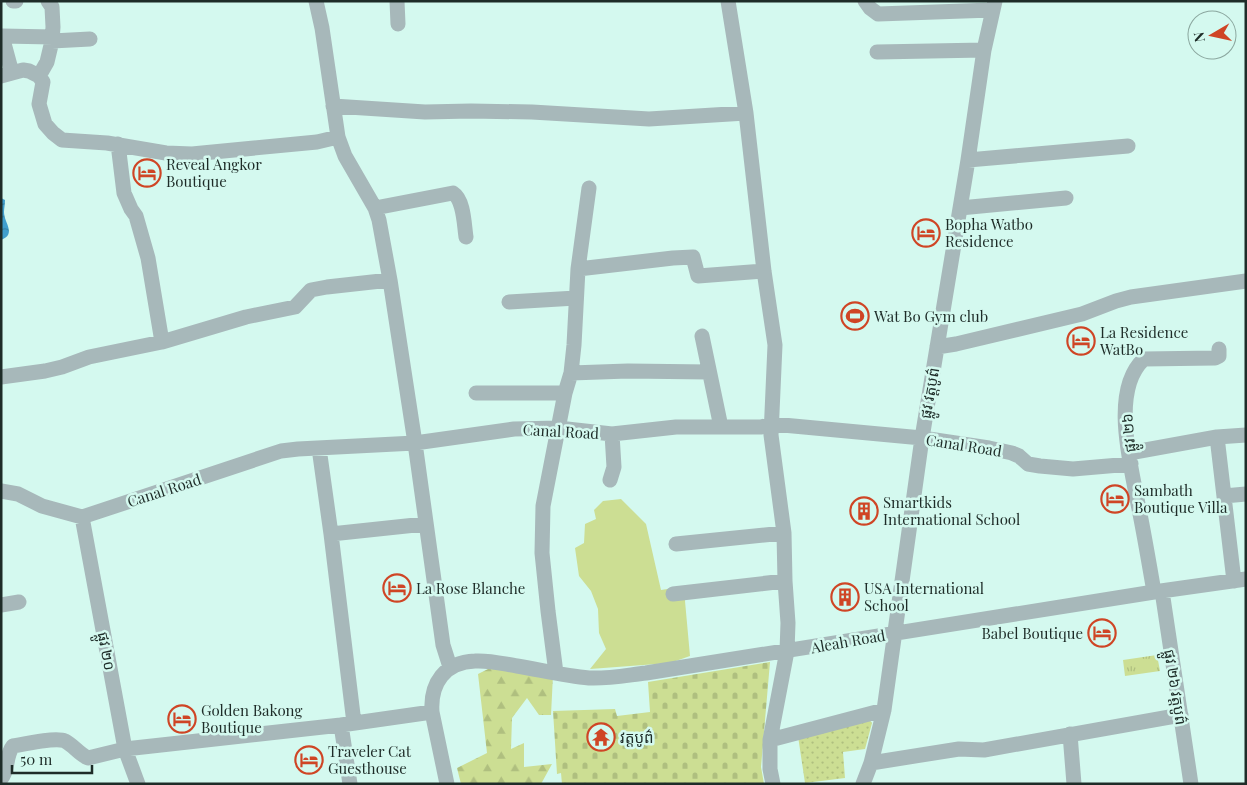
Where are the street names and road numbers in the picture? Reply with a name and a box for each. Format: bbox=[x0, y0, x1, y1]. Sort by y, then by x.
street label: ផ្លូវ វត្តបូព៌ bbox=[915, 366, 948, 421]
street label: ផ្លូវ ២៦ bbox=[1116, 412, 1144, 453]
street label: Canal Road bbox=[522, 419, 600, 443]
street label: Canal Road bbox=[925, 429, 1004, 461]
street label: Canal Road bbox=[125, 469, 204, 511]
street label: Aleah Road bbox=[808, 625, 887, 658]
street label: ផ្លូវ ២០ bbox=[89, 630, 121, 673]
street label: ផ្លូវ ២៦ វត្តបូព៌ bbox=[1156, 648, 1192, 727]

